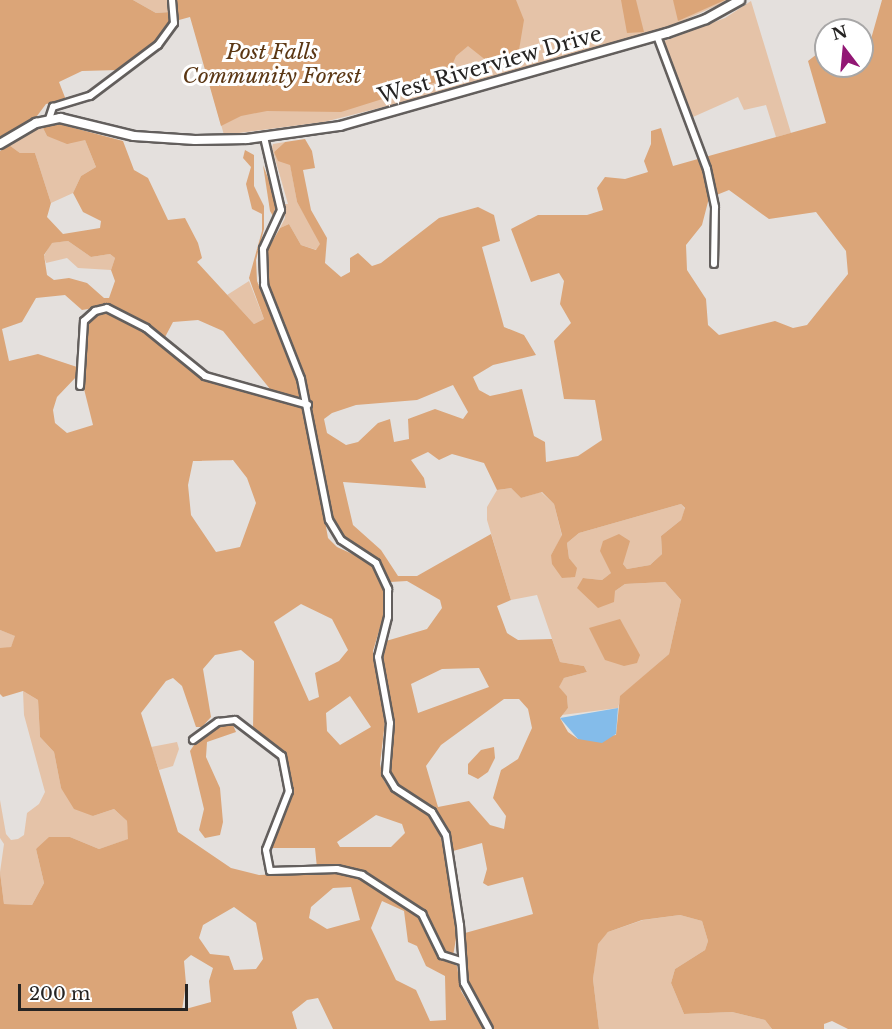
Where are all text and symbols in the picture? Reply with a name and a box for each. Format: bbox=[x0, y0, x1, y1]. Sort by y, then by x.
north arrow bbox=[814, 18, 874, 78]
street label: West Riverview Drive bbox=[375, 21, 605, 109]
text: N bbox=[830, 21, 850, 44]
park label: Post Falls Community Forest bbox=[183, 39, 361, 89]
scale bar bbox=[21, 972, 190, 1010]
text: 200 m bbox=[29, 983, 90, 1005]

